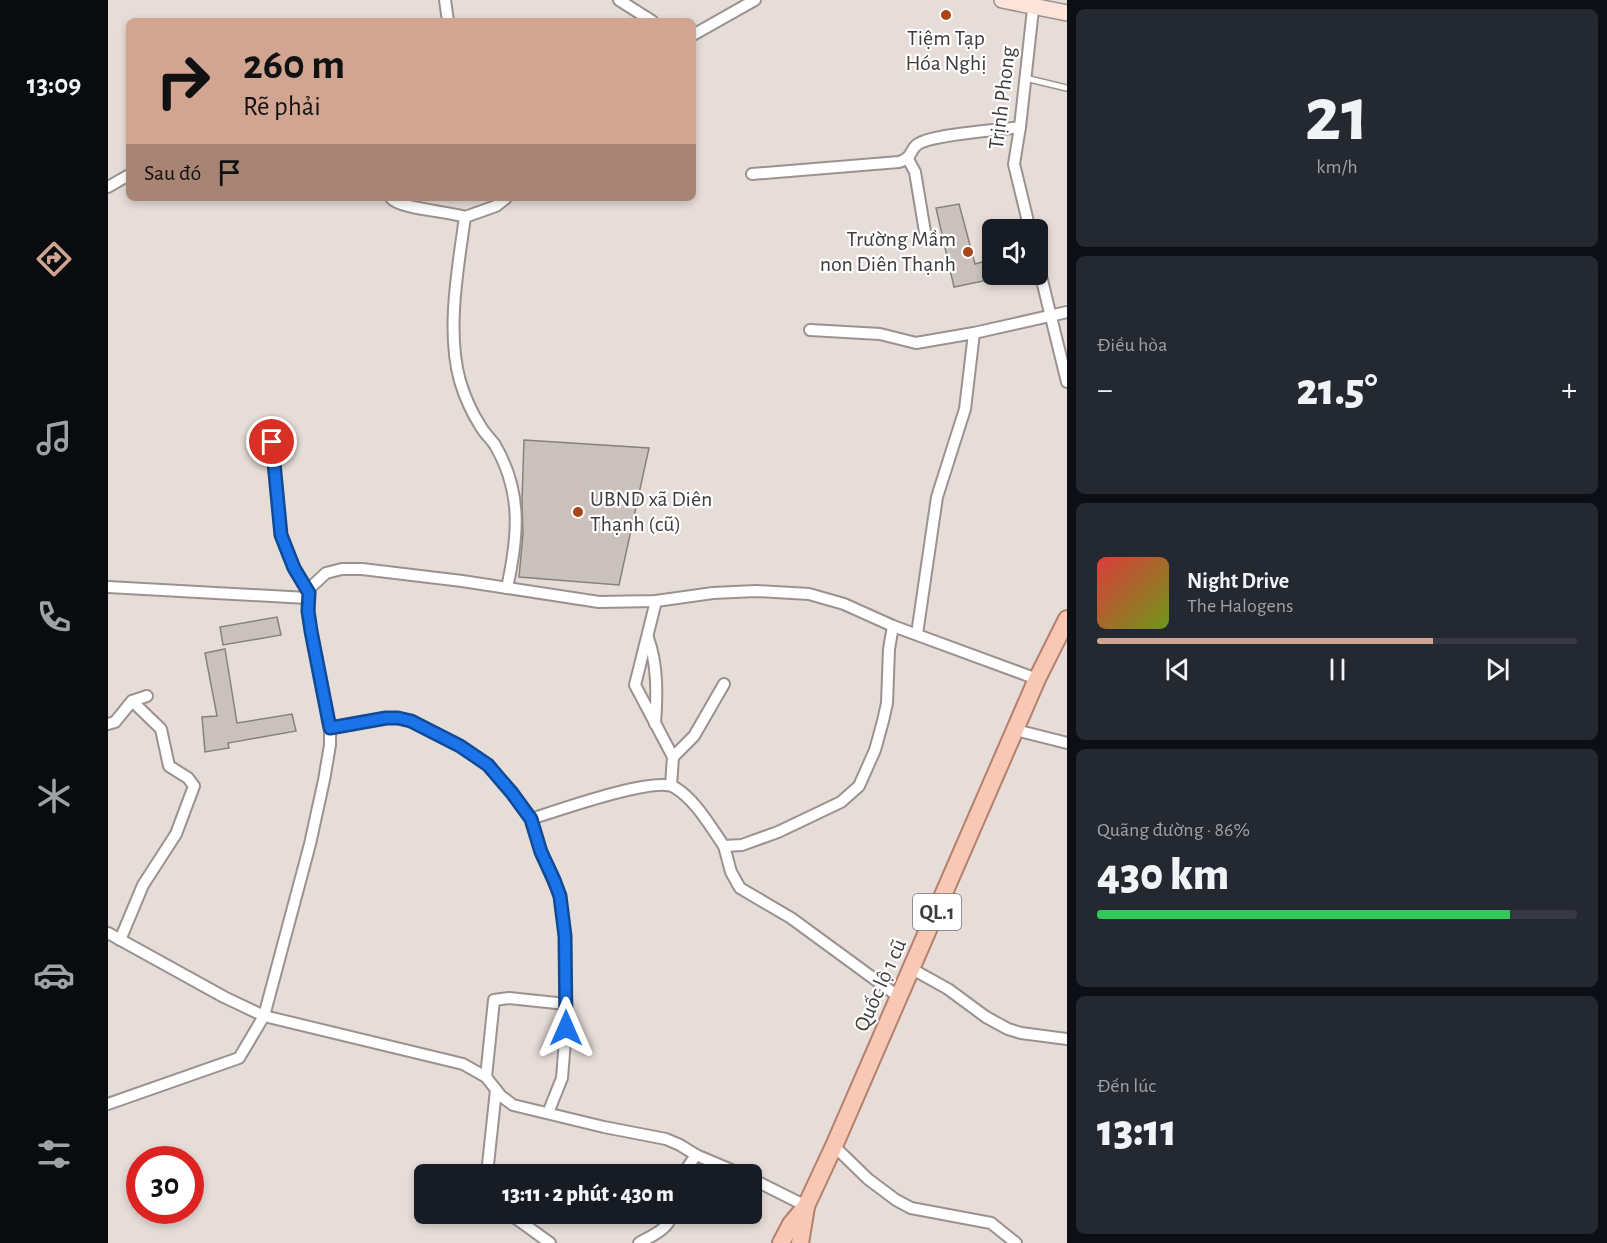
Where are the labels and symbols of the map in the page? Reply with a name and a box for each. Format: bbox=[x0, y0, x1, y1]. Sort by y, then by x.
marker: Tiệm Tạp Hóa Nghị bbox=[939, 8, 953, 22]
place label: Tiệm Tạp Hóa Nghị bbox=[905, 27, 987, 74]
street label: Trịnh Phong bbox=[985, 45, 1019, 151]
place label: Trường Mầm non Diên Thạnh bbox=[820, 228, 956, 275]
marker: Trường Mầm non Diên Thạnh bbox=[961, 245, 975, 259]
pin bbox=[246, 416, 297, 467]
place label: UBND xã Diên Thạnh (cũ) bbox=[590, 488, 712, 535]
marker: UBND xã Diên Thạnh (cũ) bbox=[571, 505, 585, 519]
road number: QL.1 bbox=[913, 894, 961, 930]
street label: Quốc lộ 1 cũ bbox=[850, 935, 910, 1035]
position arrow bbox=[534, 996, 598, 1060]
speed limit sign: 30 bbox=[126, 1146, 204, 1224]

